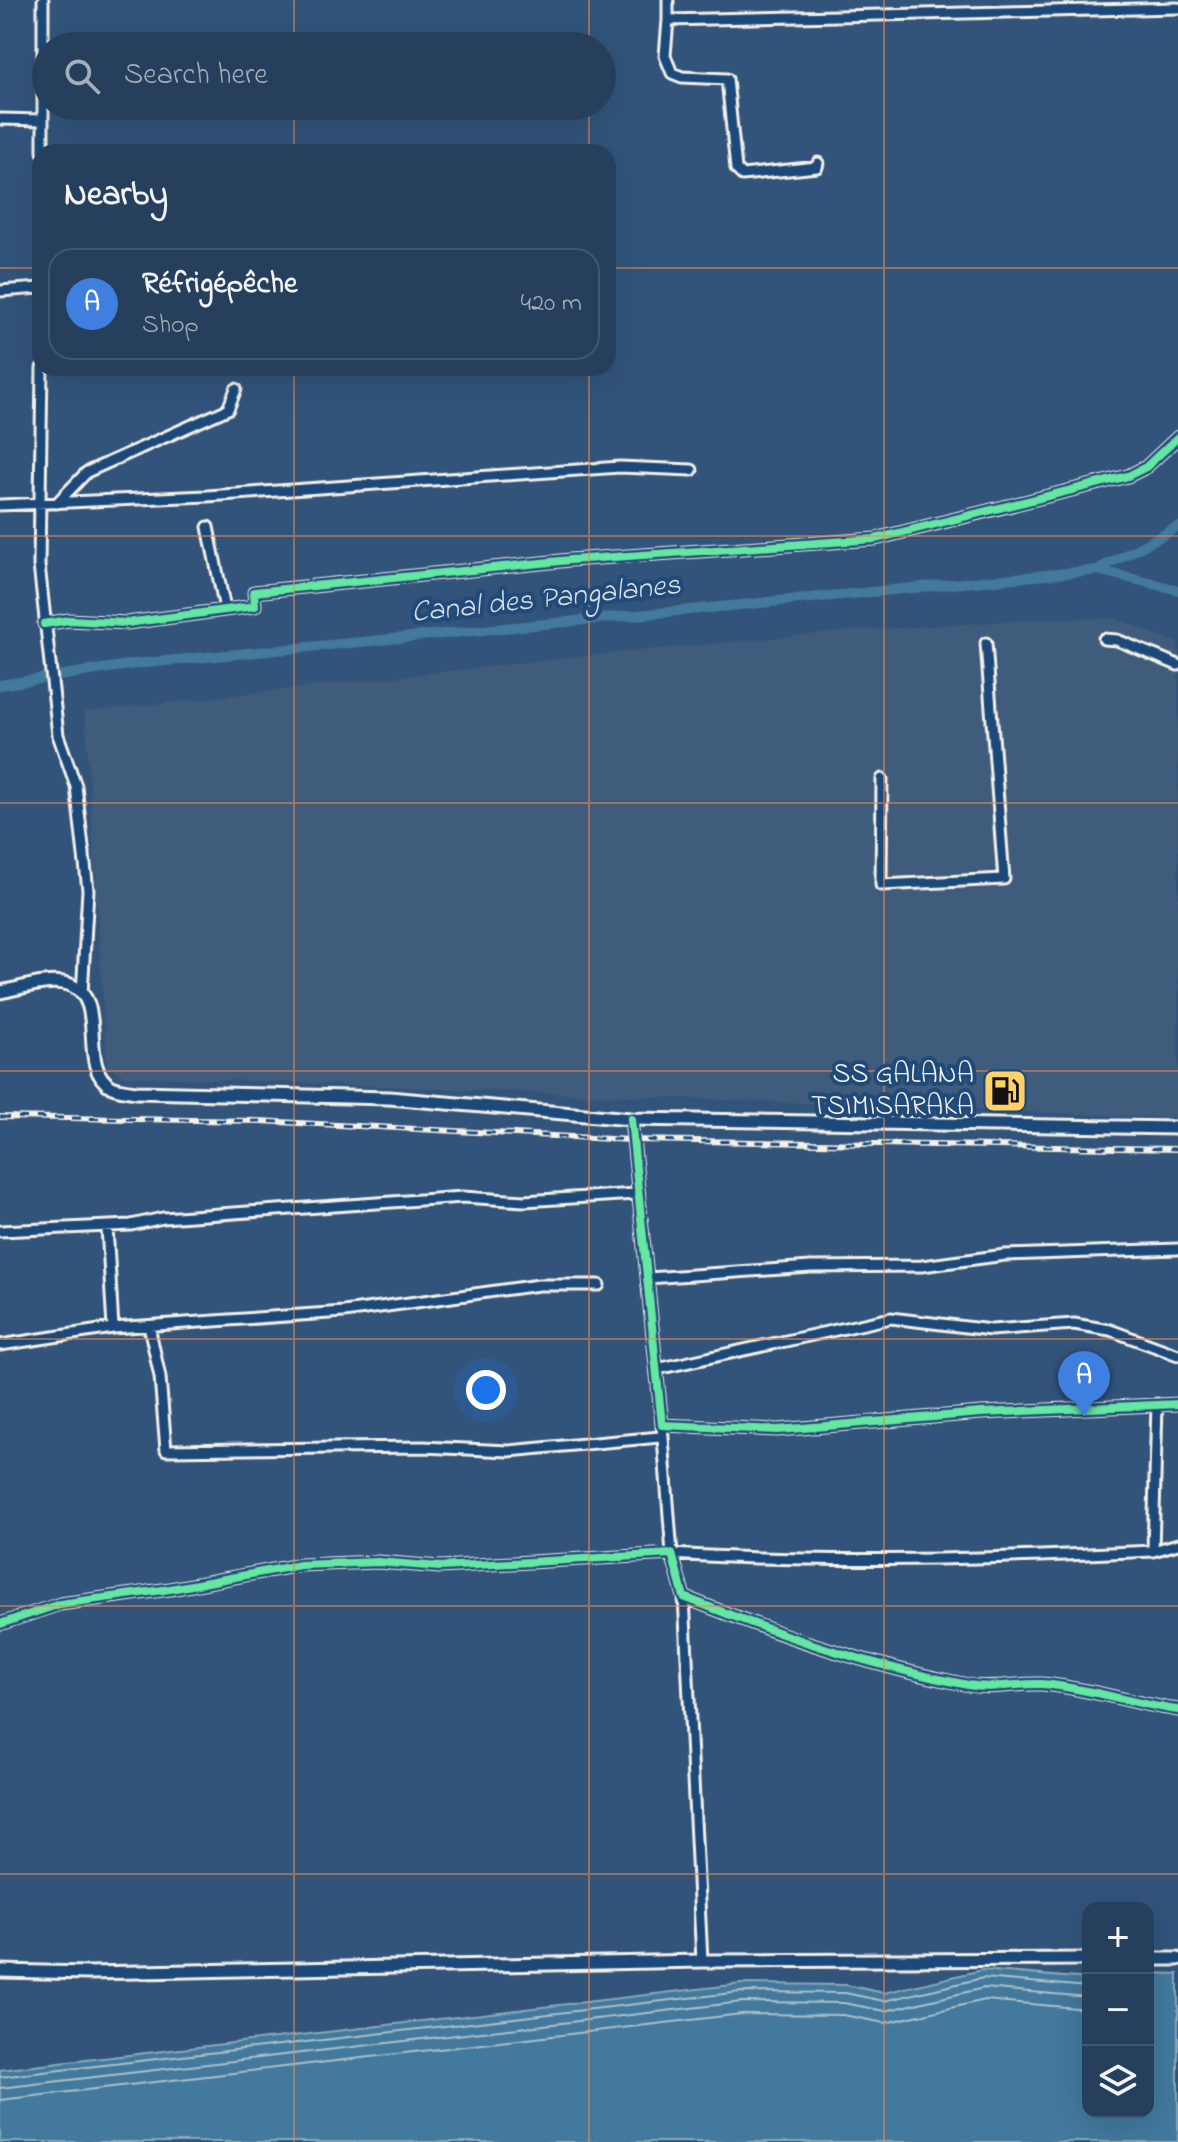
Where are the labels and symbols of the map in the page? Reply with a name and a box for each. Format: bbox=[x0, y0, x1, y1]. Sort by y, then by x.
water label: Canal des Pangalanes bbox=[409, 564, 683, 636]
place label: SS GALANA TSIMISARAKA bbox=[811, 1055, 974, 1128]
fuel station icon: SS GALANA TSIMISARAKA bbox=[981, 1067, 1029, 1115]
pin: A bbox=[1058, 1351, 1110, 1417]
your location bbox=[466, 1370, 506, 1410]

